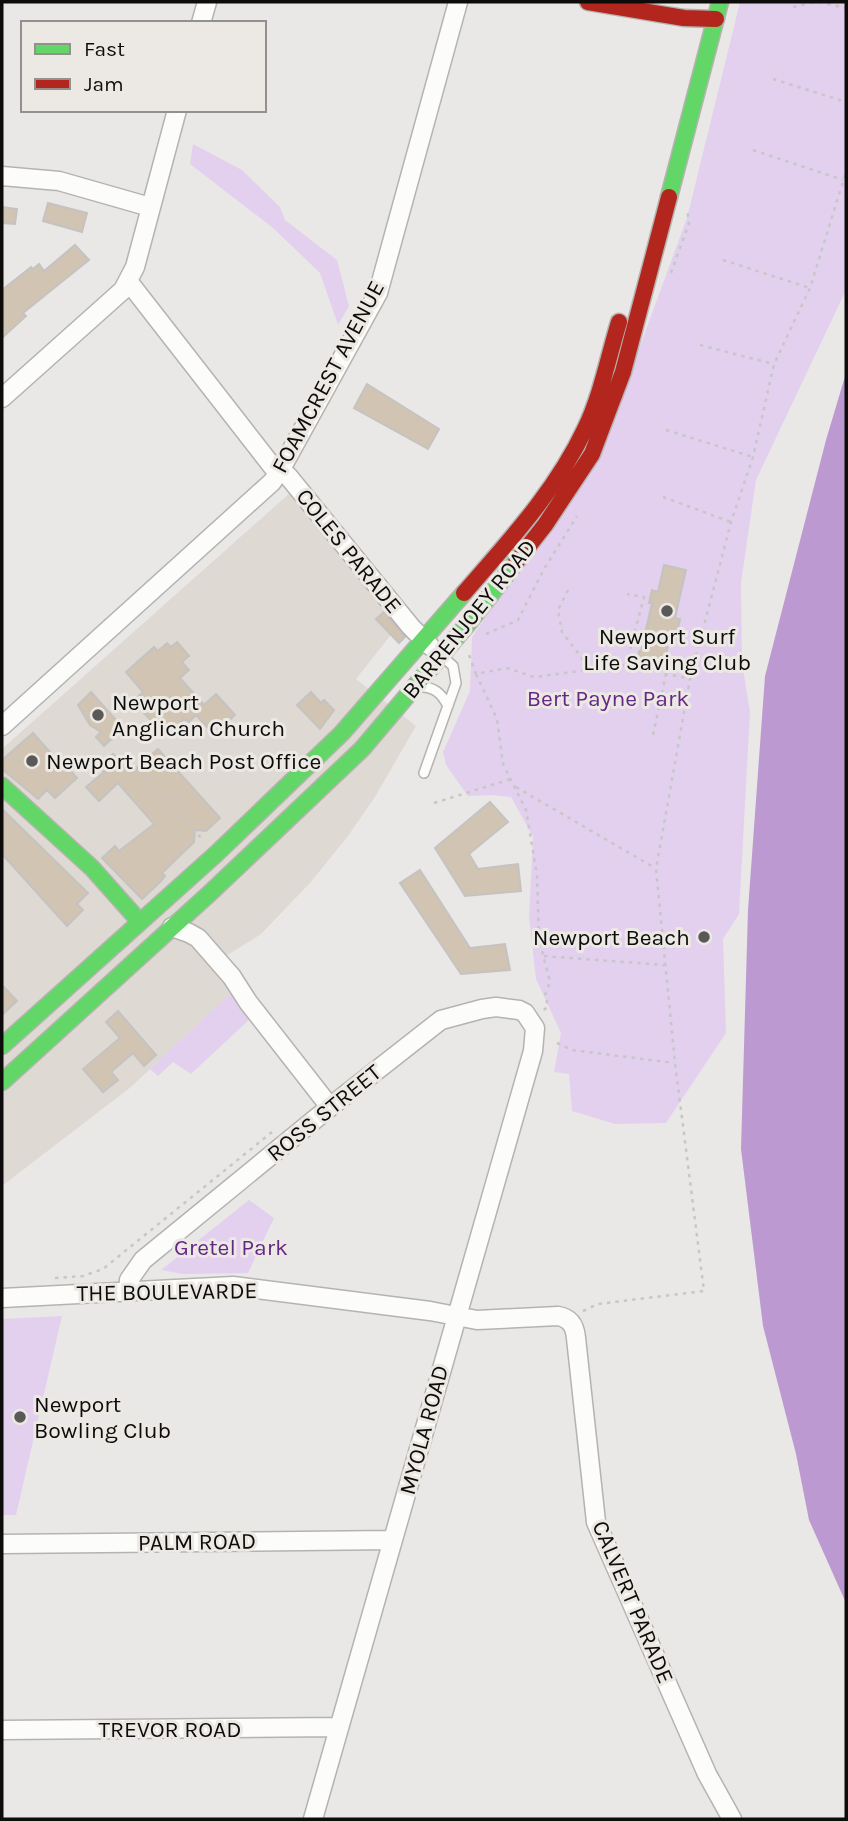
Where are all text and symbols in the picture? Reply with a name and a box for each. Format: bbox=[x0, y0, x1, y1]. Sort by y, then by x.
legend bbox=[21, 21, 266, 112]
text: Fast bbox=[84, 37, 125, 61]
text: Jam bbox=[84, 72, 124, 96]
street label: FOAMCREST AVENUE bbox=[266, 276, 390, 478]
street label: COLES PARADE bbox=[291, 483, 407, 619]
street label: BARRENJOEY ROAD bbox=[397, 534, 541, 704]
marker: Newport Surf Life Saving Club bbox=[659, 603, 675, 619]
place label: Newport Surf Life Saving Club bbox=[583, 623, 751, 676]
park label: Bert Payne Park bbox=[527, 685, 689, 712]
place label: Newport Anglican Church bbox=[112, 689, 285, 742]
marker: Newport Anglican Church bbox=[90, 707, 106, 723]
place label: Newport Beach Post Office bbox=[46, 748, 321, 775]
marker: Newport Beach Post Office bbox=[24, 753, 40, 769]
place label: Newport Beach bbox=[533, 924, 690, 951]
marker: Newport Beach bbox=[696, 929, 712, 945]
street label: ROSS STREET bbox=[261, 1058, 387, 1167]
park label: Gretel Park bbox=[174, 1234, 288, 1261]
street label: THE BOULEVARDE bbox=[76, 1277, 258, 1307]
street label: MYOLA ROAD bbox=[394, 1362, 454, 1498]
place label: Newport Bowling Club bbox=[34, 1391, 171, 1444]
marker: Newport Bowling Club bbox=[12, 1409, 28, 1425]
street label: CALVERT PARADE bbox=[586, 1516, 680, 1688]
street label: PALM ROAD bbox=[138, 1527, 256, 1557]
street label: TREVOR ROAD bbox=[98, 1716, 242, 1743]

